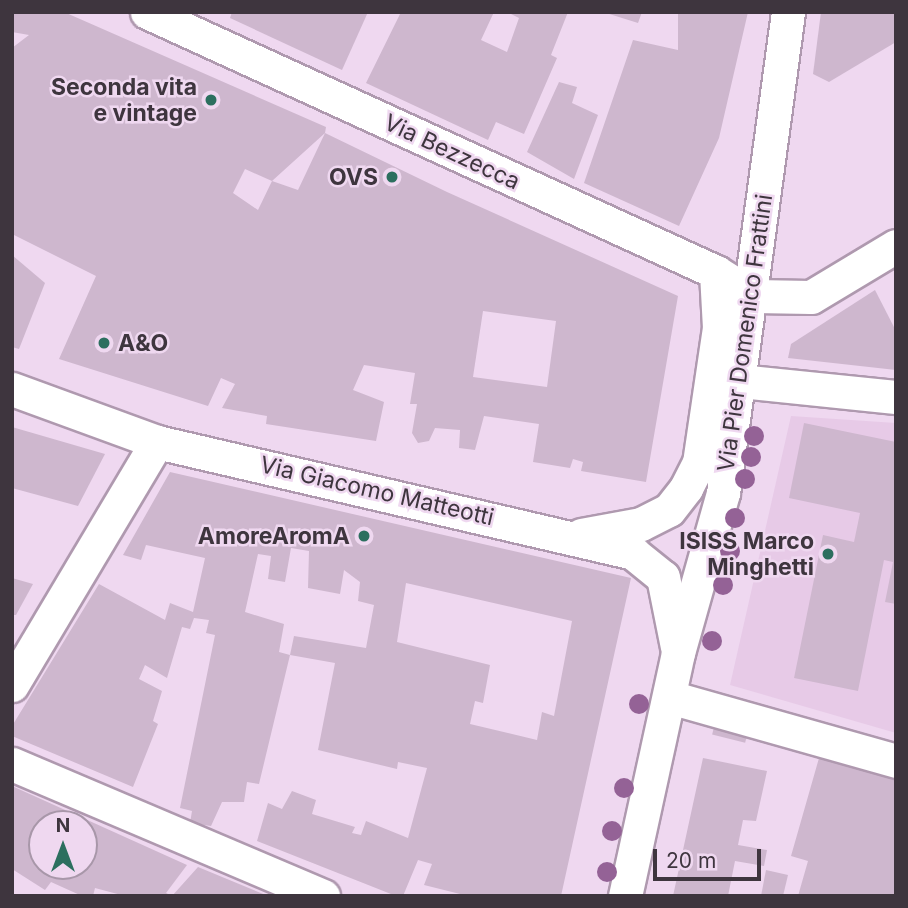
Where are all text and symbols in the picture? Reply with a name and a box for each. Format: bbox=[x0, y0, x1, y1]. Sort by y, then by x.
place label: Seconda vita e vintage bbox=[51, 73, 197, 127]
marker: Seconda vita e vintage bbox=[203, 92, 219, 108]
street label: Via Bezzecca bbox=[380, 108, 524, 196]
place label: OVS bbox=[329, 163, 378, 191]
marker: OVS bbox=[384, 169, 400, 185]
street label: Via Pier Domenico Frattini bbox=[712, 193, 778, 473]
place label: A&O bbox=[118, 329, 168, 357]
marker: A&O bbox=[96, 335, 112, 351]
street label: Via Giacomo Matteotti bbox=[257, 451, 497, 531]
place label: AmoreAromA bbox=[198, 522, 350, 550]
place label: ISISS Marco Minghetti bbox=[679, 527, 814, 581]
marker: AmoreAromA bbox=[356, 528, 372, 544]
marker: ISISS Marco Minghetti bbox=[820, 546, 836, 562]
north arrow bbox=[28, 810, 98, 880]
text: N bbox=[56, 814, 70, 837]
scale bar bbox=[656, 834, 764, 878]
text: 20 m bbox=[666, 848, 716, 873]

